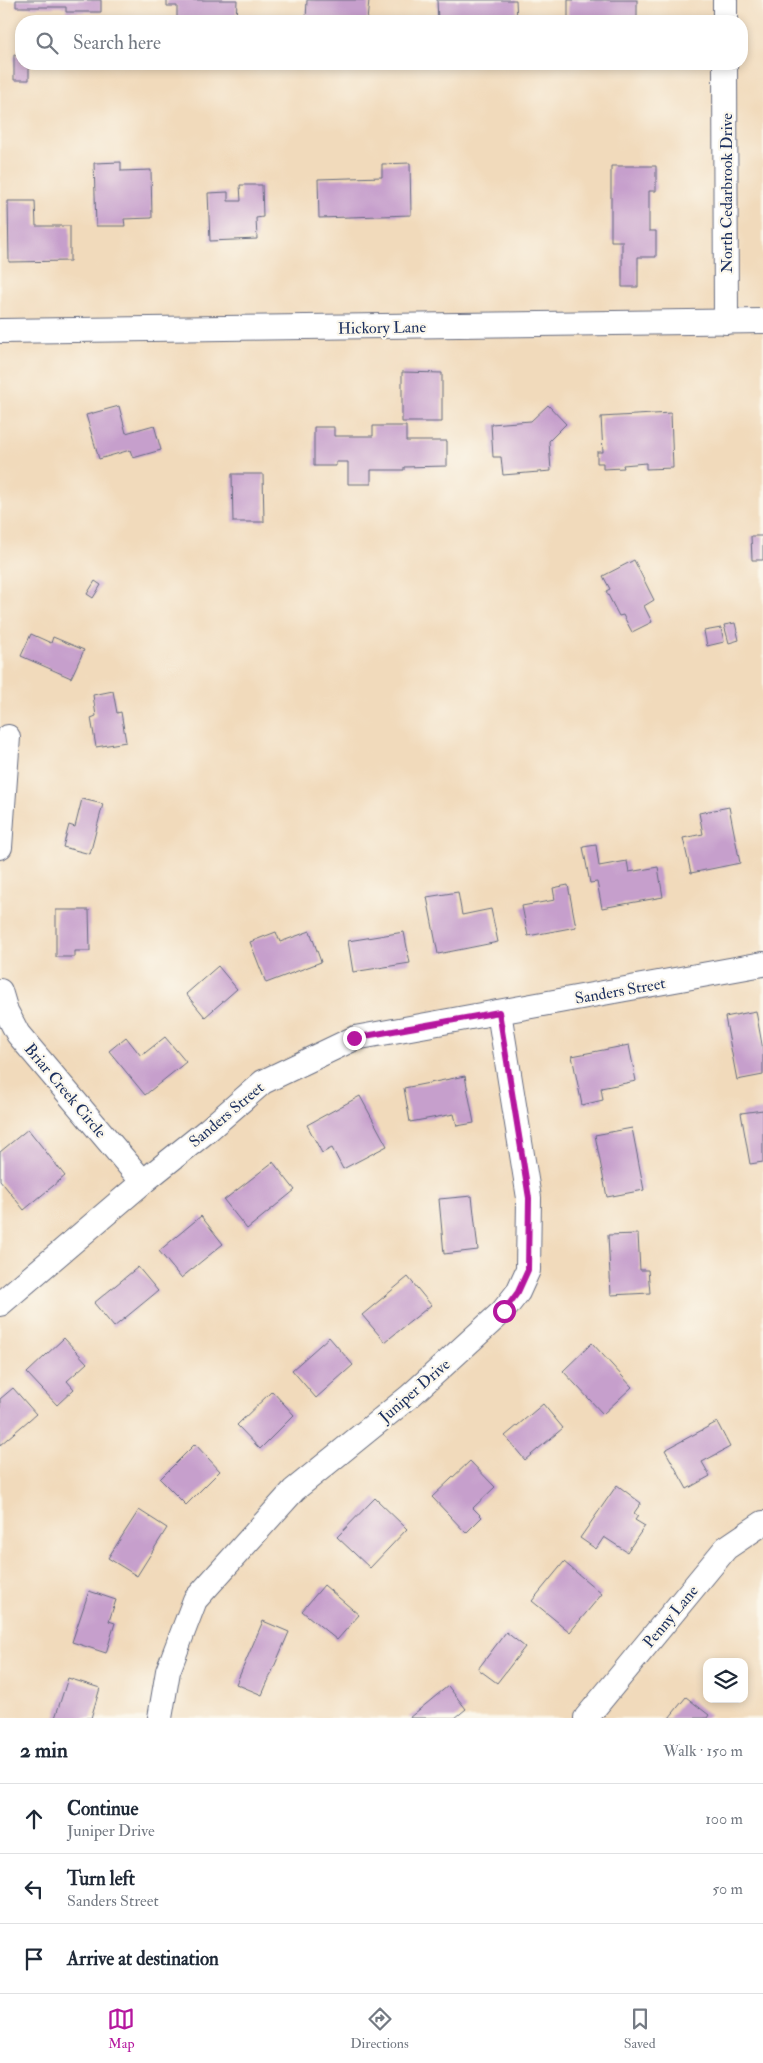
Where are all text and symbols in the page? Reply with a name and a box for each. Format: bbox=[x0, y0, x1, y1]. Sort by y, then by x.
search box bbox=[15, 15, 748, 70]
icon: search bbox=[33, 29, 61, 57]
text: Search here bbox=[73, 31, 161, 55]
street label: North Cedarbrook Drive bbox=[717, 113, 737, 273]
street label: Hickory Lane bbox=[338, 317, 427, 339]
street label: Sanders Street bbox=[573, 973, 667, 1009]
route end bbox=[343, 1027, 366, 1050]
street label: Briar Creek Circle bbox=[20, 1039, 111, 1142]
street label: Sanders Street bbox=[185, 1078, 268, 1152]
route start bbox=[493, 1300, 516, 1323]
street label: Juniper Drive bbox=[374, 1354, 455, 1428]
street label: Penny Lane bbox=[639, 1581, 703, 1652]
map controls bbox=[703, 1658, 748, 1703]
button: layers bbox=[703, 1658, 748, 1703]
text: 2 min bbox=[20, 1737, 68, 1764]
text: Walk · 150 m bbox=[663, 1741, 743, 1761]
text: Continue bbox=[67, 1797, 138, 1821]
icon: ahead bbox=[20, 1805, 48, 1833]
text: 100 m bbox=[705, 1809, 743, 1829]
text: Juniper Drive bbox=[67, 1821, 155, 1841]
text: Turn left bbox=[67, 1867, 135, 1891]
icon: left bbox=[20, 1875, 48, 1903]
text: 50 m bbox=[712, 1879, 743, 1899]
text: Sanders Street bbox=[67, 1891, 159, 1911]
icon: arrive bbox=[20, 1945, 48, 1973]
text: Arrive at destination bbox=[67, 1947, 219, 1971]
tab: Map bbox=[107, 2005, 135, 2052]
tab: Directions bbox=[350, 2005, 409, 2052]
tab: Saved bbox=[624, 2005, 656, 2052]

